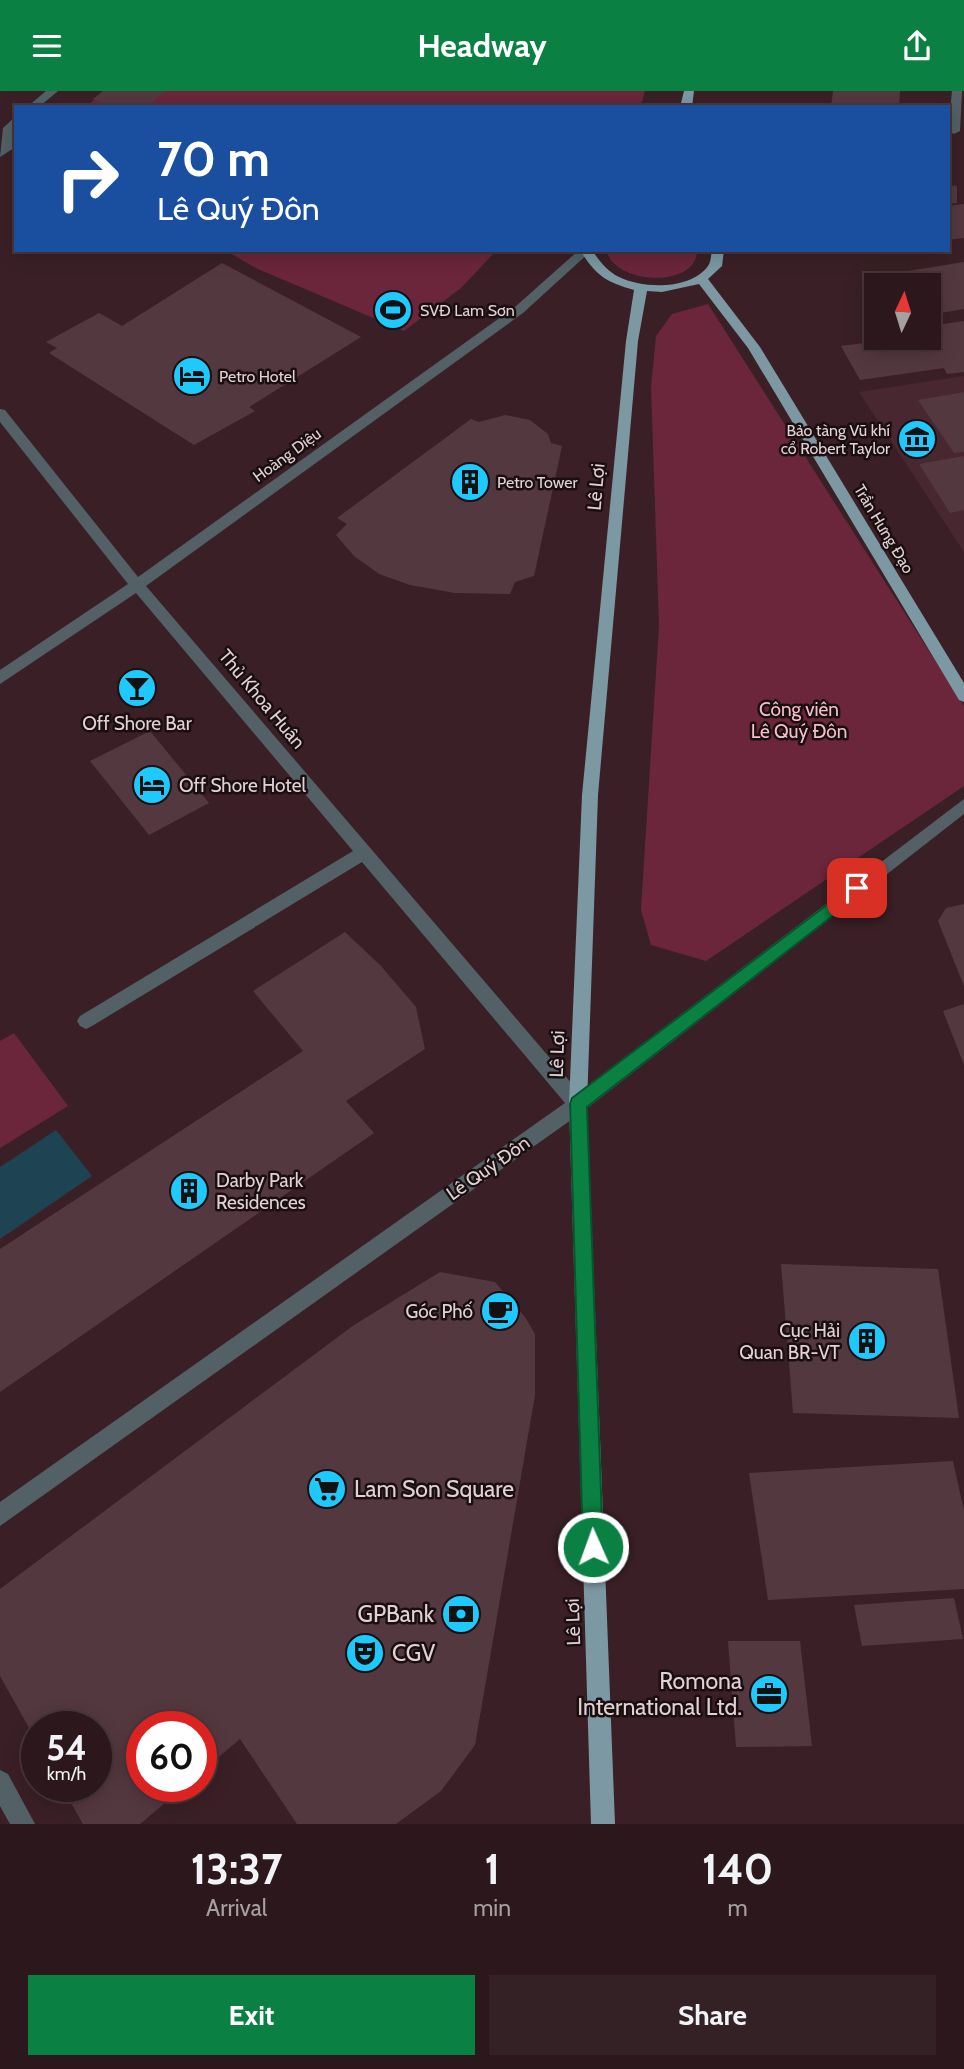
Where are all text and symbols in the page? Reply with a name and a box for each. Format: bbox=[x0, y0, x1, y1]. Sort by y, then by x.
text: Headway bbox=[417, 26, 547, 65]
icon: menu bbox=[28, 27, 66, 65]
icon: share bbox=[898, 27, 936, 65]
text: 70 m bbox=[157, 129, 270, 188]
icon: right bbox=[42, 133, 133, 224]
text: Lê Quý Đôn bbox=[157, 189, 320, 228]
north arrow bbox=[864, 273, 942, 350]
map controls bbox=[864, 273, 941, 350]
sports icon: SVĐ Lam Sơn bbox=[372, 289, 414, 331]
place label: SVĐ Lam Sơn bbox=[420, 301, 515, 320]
hotel icon: Petro Hotel bbox=[171, 355, 213, 397]
place label: Petro Hotel bbox=[219, 367, 296, 386]
museum icon: Bảo tàng Vũ khí cổ Robert Taylor bbox=[896, 418, 938, 460]
place label: Bảo tàng Vũ khí cổ Robert Taylor bbox=[781, 421, 891, 458]
street label: Hoàng Diệu bbox=[249, 424, 325, 486]
building icon: Petro Tower bbox=[449, 461, 491, 503]
street label: Lê Lợi bbox=[582, 463, 610, 511]
place label: Petro Tower bbox=[497, 473, 578, 492]
street label: Trần Hưng Đạo bbox=[850, 481, 918, 577]
street label: Thủ Khoa Huân bbox=[214, 645, 310, 753]
bar icon: Off Shore Bar bbox=[116, 667, 158, 709]
park label: Công viên Lê Quý Đôn bbox=[751, 698, 847, 743]
place label: Off Shore Bar bbox=[82, 712, 192, 735]
hotel icon: Off Shore Hotel bbox=[131, 764, 173, 806]
place label: Off Shore Hotel bbox=[179, 774, 306, 797]
pin bbox=[827, 858, 887, 918]
icon: arrive bbox=[838, 869, 876, 907]
street label: Lê Lợi bbox=[545, 1030, 569, 1078]
street label: Lê Quý Đôn bbox=[442, 1131, 534, 1205]
place label: Darby Park Residences bbox=[216, 1169, 306, 1214]
building icon: Darby Park Residences bbox=[168, 1170, 210, 1212]
cafe icon: Góc Phố bbox=[479, 1290, 521, 1332]
place label: Góc Phố bbox=[405, 1300, 473, 1323]
place label: Cục Hải Quan BR-VT bbox=[739, 1319, 840, 1364]
building icon: Cục Hải Quan BR-VT bbox=[846, 1320, 888, 1362]
supermarket icon: Lam Son Square bbox=[306, 1468, 348, 1510]
place label: Lam Son Square bbox=[354, 1475, 514, 1503]
position arrow bbox=[556, 1510, 630, 1584]
bank icon: GPBank bbox=[440, 1593, 482, 1635]
street label: Lê Lợi bbox=[561, 1598, 585, 1646]
place label: GPBank bbox=[357, 1600, 435, 1628]
theatre icon: CGV bbox=[344, 1632, 386, 1674]
place label: CGV bbox=[392, 1639, 435, 1667]
place label: Romona International Ltd. bbox=[577, 1667, 742, 1721]
office icon: Romona International Ltd. bbox=[748, 1673, 790, 1715]
speed limit sign: 60 bbox=[126, 1711, 217, 1802]
text: 54 bbox=[46, 1726, 87, 1769]
text: km/h bbox=[47, 1763, 86, 1785]
text: 13:37 bbox=[191, 1843, 282, 1895]
text: 1 bbox=[484, 1843, 500, 1895]
text: 140 bbox=[702, 1843, 773, 1895]
text: Arrival bbox=[206, 1894, 267, 1922]
text: min bbox=[473, 1894, 511, 1922]
text: m bbox=[727, 1894, 748, 1922]
button: Exit bbox=[28, 1975, 475, 2055]
button: Share bbox=[489, 1975, 936, 2055]

